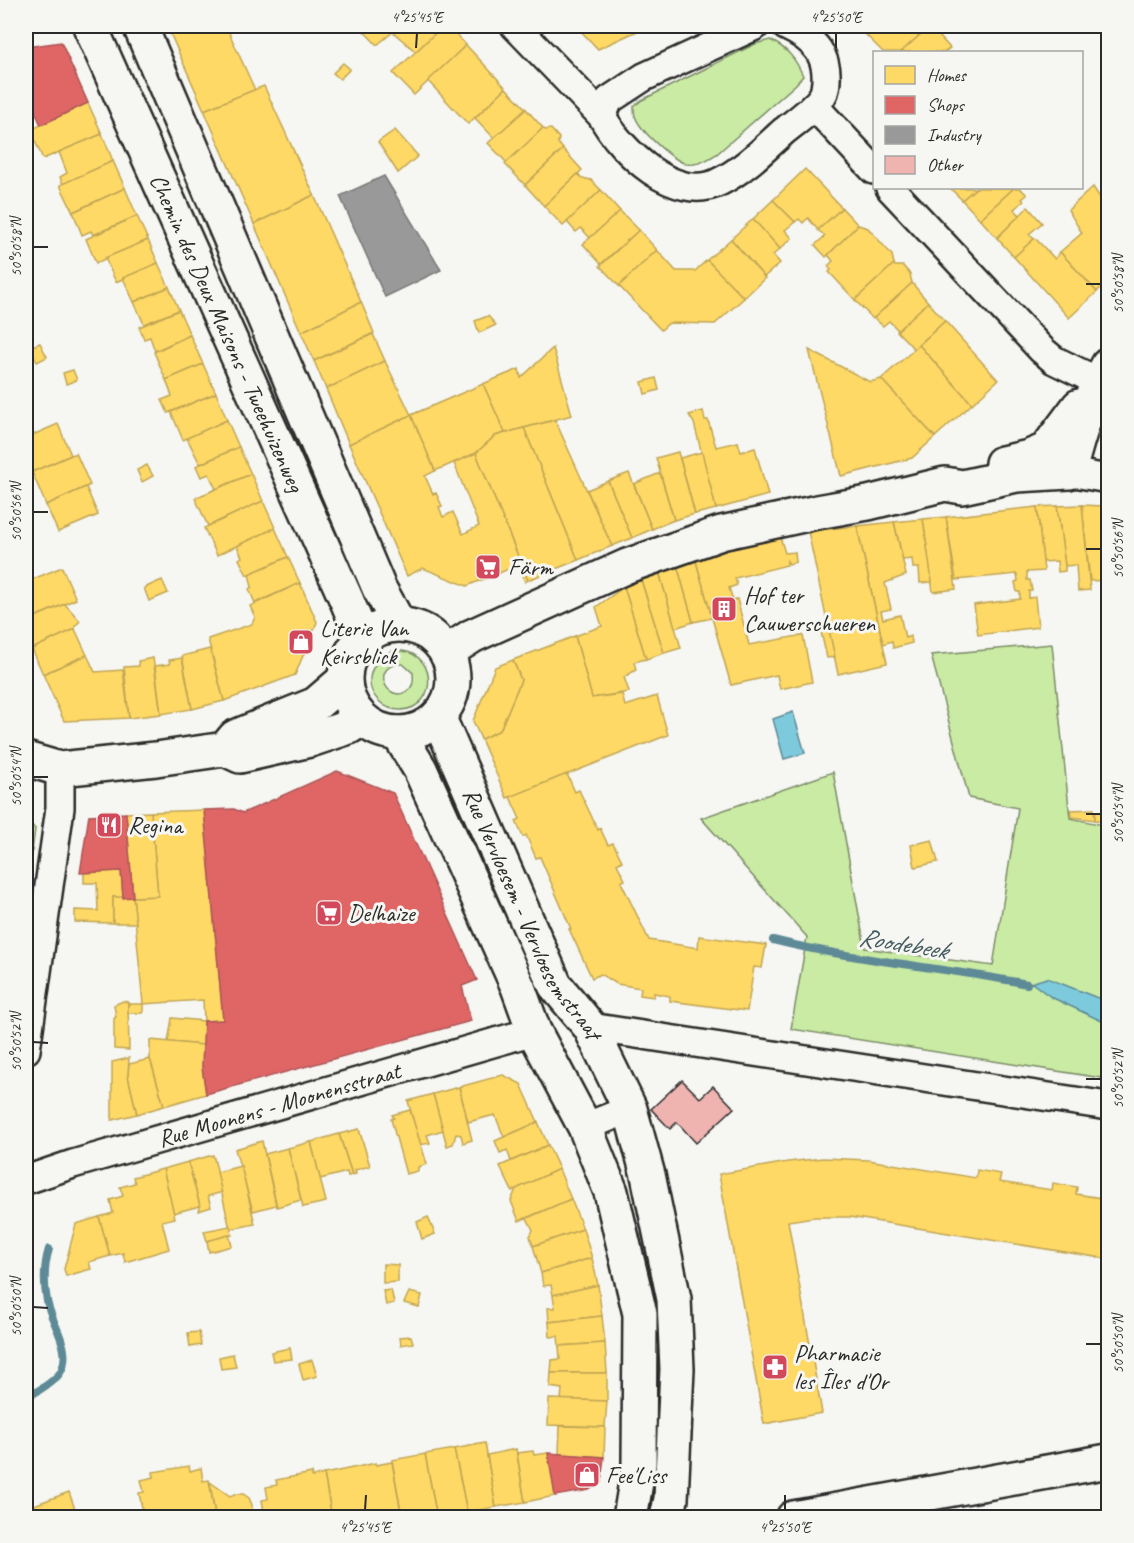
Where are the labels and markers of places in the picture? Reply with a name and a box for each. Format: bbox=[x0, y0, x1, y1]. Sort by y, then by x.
supermarket icon: Färm bbox=[473, 552, 503, 582]
place label: Färm bbox=[508, 552, 554, 582]
place label: Hof ter Cauwerschueren bbox=[744, 580, 876, 638]
building icon: Hof ter Cauwerschueren bbox=[709, 594, 739, 624]
place label: Literie Van Keirsblick bbox=[320, 613, 410, 671]
shop icon: Literie Van Keirsblick bbox=[286, 627, 316, 657]
restaurant icon: Regina bbox=[94, 810, 124, 840]
place label: Regina bbox=[128, 810, 184, 840]
supermarket icon: Delhaize bbox=[314, 898, 344, 928]
place label: Delhaize bbox=[348, 898, 417, 928]
place label: Pharmacie les Îles d'Or bbox=[794, 1338, 890, 1396]
pharmacy icon: Pharmacie les Îles d'Or bbox=[760, 1352, 790, 1382]
shop icon: Fee'Liss bbox=[572, 1460, 602, 1490]
place label: Fee'Liss bbox=[606, 1460, 668, 1490]

